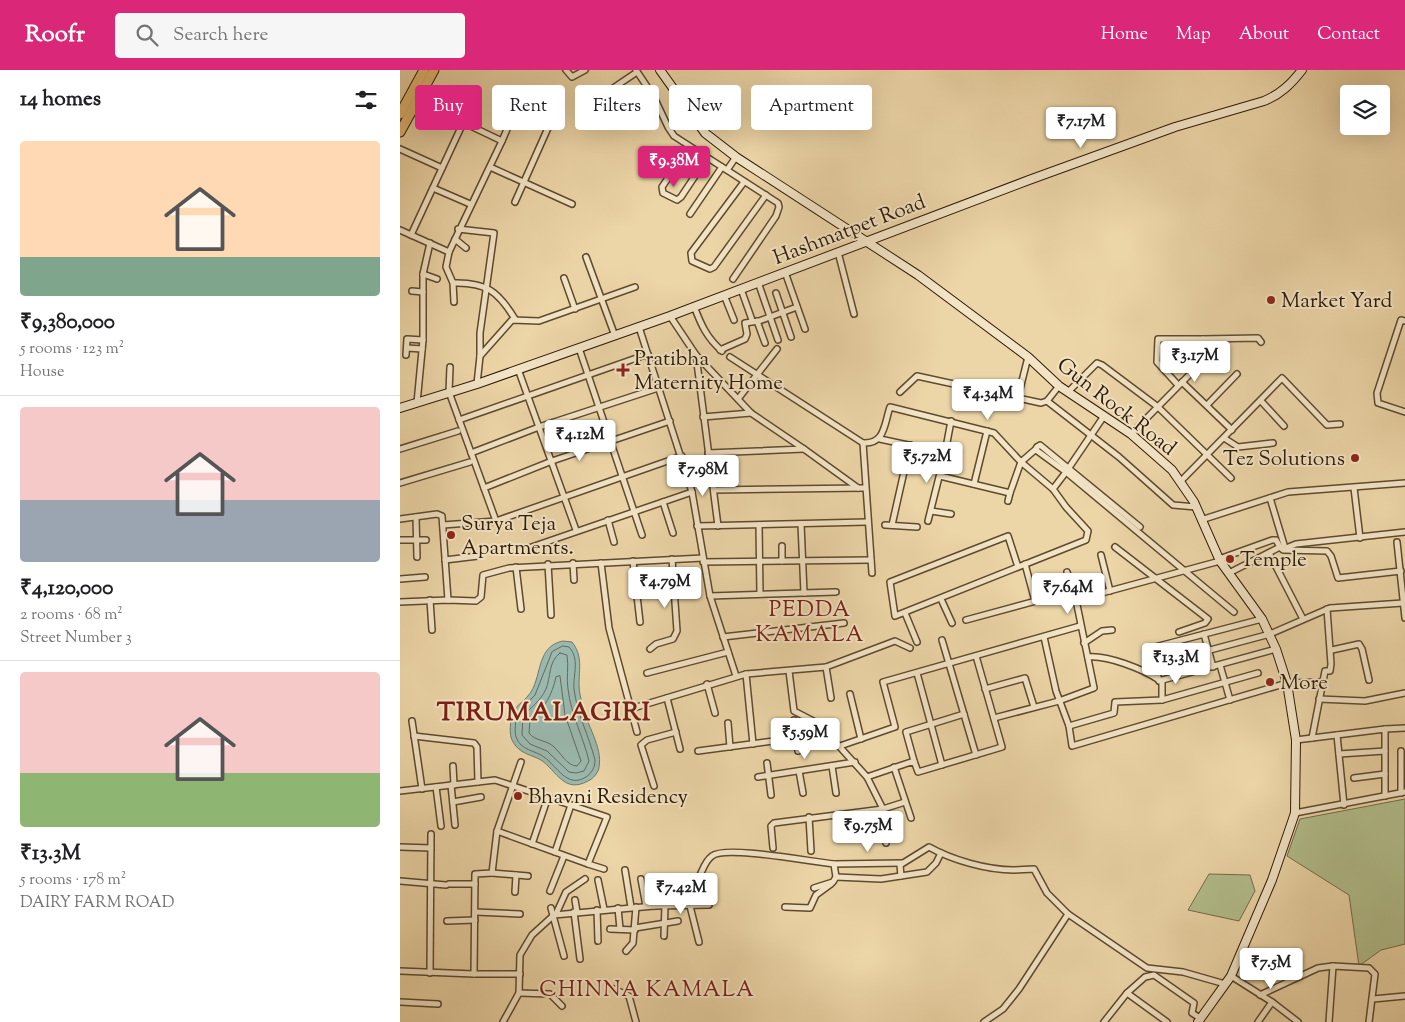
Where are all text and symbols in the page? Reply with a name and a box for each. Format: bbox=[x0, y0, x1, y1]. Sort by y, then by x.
search box bbox=[115, 13, 465, 58]
text: Roofr bbox=[25, 18, 85, 52]
icon: search bbox=[133, 21, 161, 49]
text: Search here bbox=[173, 22, 268, 49]
text: Home bbox=[1101, 22, 1148, 48]
text: Map bbox=[1176, 22, 1211, 48]
text: About bbox=[1239, 22, 1289, 48]
text: Contact bbox=[1317, 22, 1380, 48]
text: 14 homes bbox=[20, 85, 101, 115]
chip: Buy bbox=[415, 85, 482, 130]
chip: Rent bbox=[492, 85, 565, 130]
chip: Filters bbox=[575, 85, 659, 130]
chip: New bbox=[669, 85, 741, 130]
chip: Apartment bbox=[751, 85, 872, 130]
map controls bbox=[1340, 85, 1390, 135]
button: layers bbox=[1340, 85, 1390, 135]
icon: filters bbox=[352, 86, 380, 114]
pin: ₹7.17M bbox=[1040, 106, 1122, 149]
text: ₹7.17M bbox=[1057, 111, 1105, 134]
pin: ₹9.38M bbox=[633, 146, 715, 188]
text: ₹9.38M bbox=[649, 150, 699, 173]
icon: home bbox=[155, 174, 245, 264]
street label: Hashmatpet Road bbox=[769, 188, 930, 274]
place label: Market Yard bbox=[1281, 287, 1393, 317]
marker: Market Yard bbox=[1265, 294, 1277, 306]
text: ₹9,380,000 bbox=[20, 308, 115, 338]
text: 5 rooms · 123 m² bbox=[20, 338, 124, 361]
pin: ₹3.17M bbox=[1154, 340, 1236, 383]
place label: Pratibha Maternity Home bbox=[634, 345, 783, 399]
text: ₹3.17M bbox=[1171, 345, 1219, 368]
street label: Gun Rock Road bbox=[1050, 351, 1182, 464]
text: House bbox=[20, 361, 64, 384]
marker: Pratibha Maternity Home bbox=[616, 363, 630, 377]
pin: ₹4.34M bbox=[947, 378, 1029, 421]
text: ₹4.34M bbox=[963, 383, 1013, 406]
pin: ₹4.12M bbox=[539, 420, 621, 462]
text: ₹4.12M bbox=[556, 424, 604, 447]
icon: home bbox=[155, 439, 245, 529]
pin: ₹5.72M bbox=[886, 442, 968, 484]
place label: Tez Solutions bbox=[1223, 445, 1345, 475]
text: ₹5.72M bbox=[903, 446, 951, 469]
marker: Tez Solutions bbox=[1349, 452, 1361, 464]
pin: ₹7.98M bbox=[662, 454, 744, 497]
text: ₹7.98M bbox=[678, 459, 728, 482]
place label: Surya Teja Apartments. bbox=[461, 510, 574, 564]
marker: Surya Teja Apartments. bbox=[445, 529, 457, 541]
place label: Temple bbox=[1240, 546, 1307, 576]
marker: Temple bbox=[1224, 553, 1236, 565]
pin: ₹4.79M bbox=[624, 566, 706, 609]
text: ₹4.79M bbox=[639, 571, 691, 594]
pin: ₹7.64M bbox=[1027, 572, 1109, 615]
text: ₹4,120,000 bbox=[20, 574, 113, 604]
text: ₹7.64M bbox=[1043, 577, 1093, 600]
district label: PEDDA KAMALA bbox=[755, 595, 865, 652]
text: 2 rooms · 68 m² bbox=[20, 604, 123, 627]
text: Street Number 3 bbox=[20, 627, 132, 650]
pin: ₹13.3M bbox=[1135, 642, 1217, 685]
text: ₹13.3M bbox=[1153, 647, 1199, 670]
place label: More bbox=[1280, 669, 1328, 699]
marker: More bbox=[1264, 676, 1276, 688]
district label: TIRUMALAGIRI bbox=[437, 695, 651, 732]
icon: home bbox=[155, 704, 245, 794]
pin: ₹5.59M bbox=[764, 718, 846, 760]
text: ₹5.59M bbox=[782, 722, 828, 745]
place label: Bhavni Residency bbox=[528, 783, 689, 813]
marker: Bhavni Residency bbox=[512, 790, 524, 802]
pin: ₹9.75M bbox=[827, 810, 909, 853]
text: ₹9.75M bbox=[843, 815, 893, 838]
text: ₹13.3M bbox=[20, 839, 81, 869]
text: 5 rooms · 178 m² bbox=[20, 869, 126, 892]
pin: ₹7.42M bbox=[640, 872, 722, 915]
text: ₹7.42M bbox=[656, 877, 706, 900]
text: DAIRY FARM ROAD bbox=[20, 892, 174, 915]
pin: ₹7.5M bbox=[1236, 948, 1306, 990]
text: ₹7.5M bbox=[1251, 952, 1291, 975]
district label: CHINNA KAMALA bbox=[539, 975, 755, 1007]

